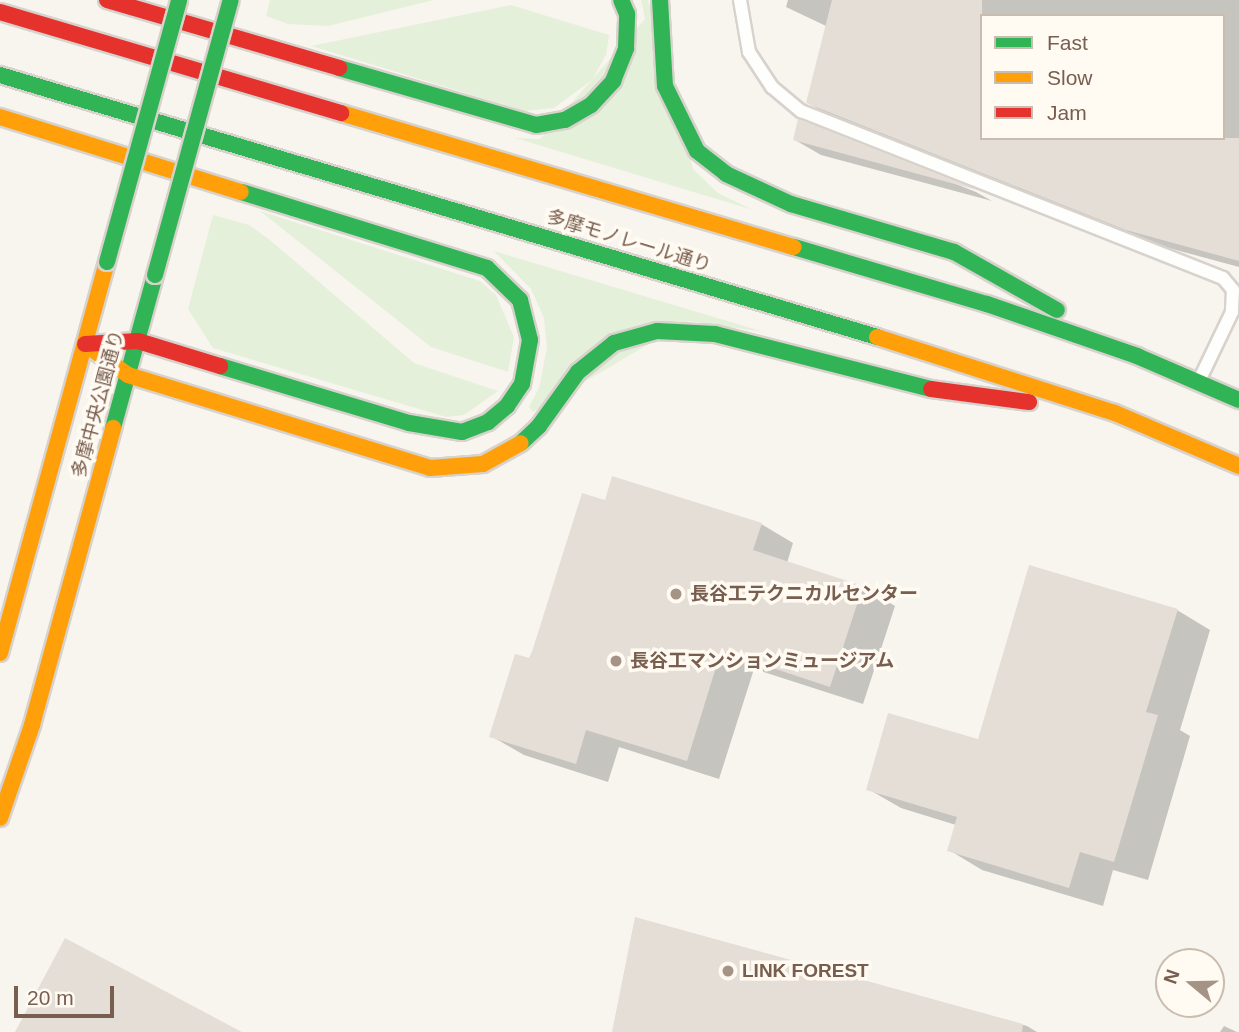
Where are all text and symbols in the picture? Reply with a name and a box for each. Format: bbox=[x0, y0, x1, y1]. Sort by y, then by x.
legend bbox=[980, 14, 1225, 140]
text: Fast bbox=[1047, 31, 1088, 54]
text: Slow bbox=[1047, 66, 1093, 89]
text: Jam bbox=[1047, 101, 1087, 124]
street label: 多摩モノレール通り bbox=[544, 205, 714, 277]
street label: 多摩中央公園通り bbox=[67, 328, 129, 480]
place label: 長谷工テクニカルセンター bbox=[690, 583, 918, 605]
marker: 長谷工テクニカルセンター bbox=[668, 586, 684, 602]
place label: 長谷工マンションミュージアム bbox=[630, 650, 896, 672]
marker: 長谷工マンションミュージアム bbox=[608, 653, 624, 669]
north arrow bbox=[1155, 948, 1225, 1018]
place label: LINK FOREST bbox=[742, 960, 869, 982]
marker: LINK FOREST bbox=[720, 963, 736, 979]
text: N bbox=[1159, 967, 1184, 987]
scale bar bbox=[18, 972, 117, 1016]
text: 20 m bbox=[27, 986, 74, 1009]

